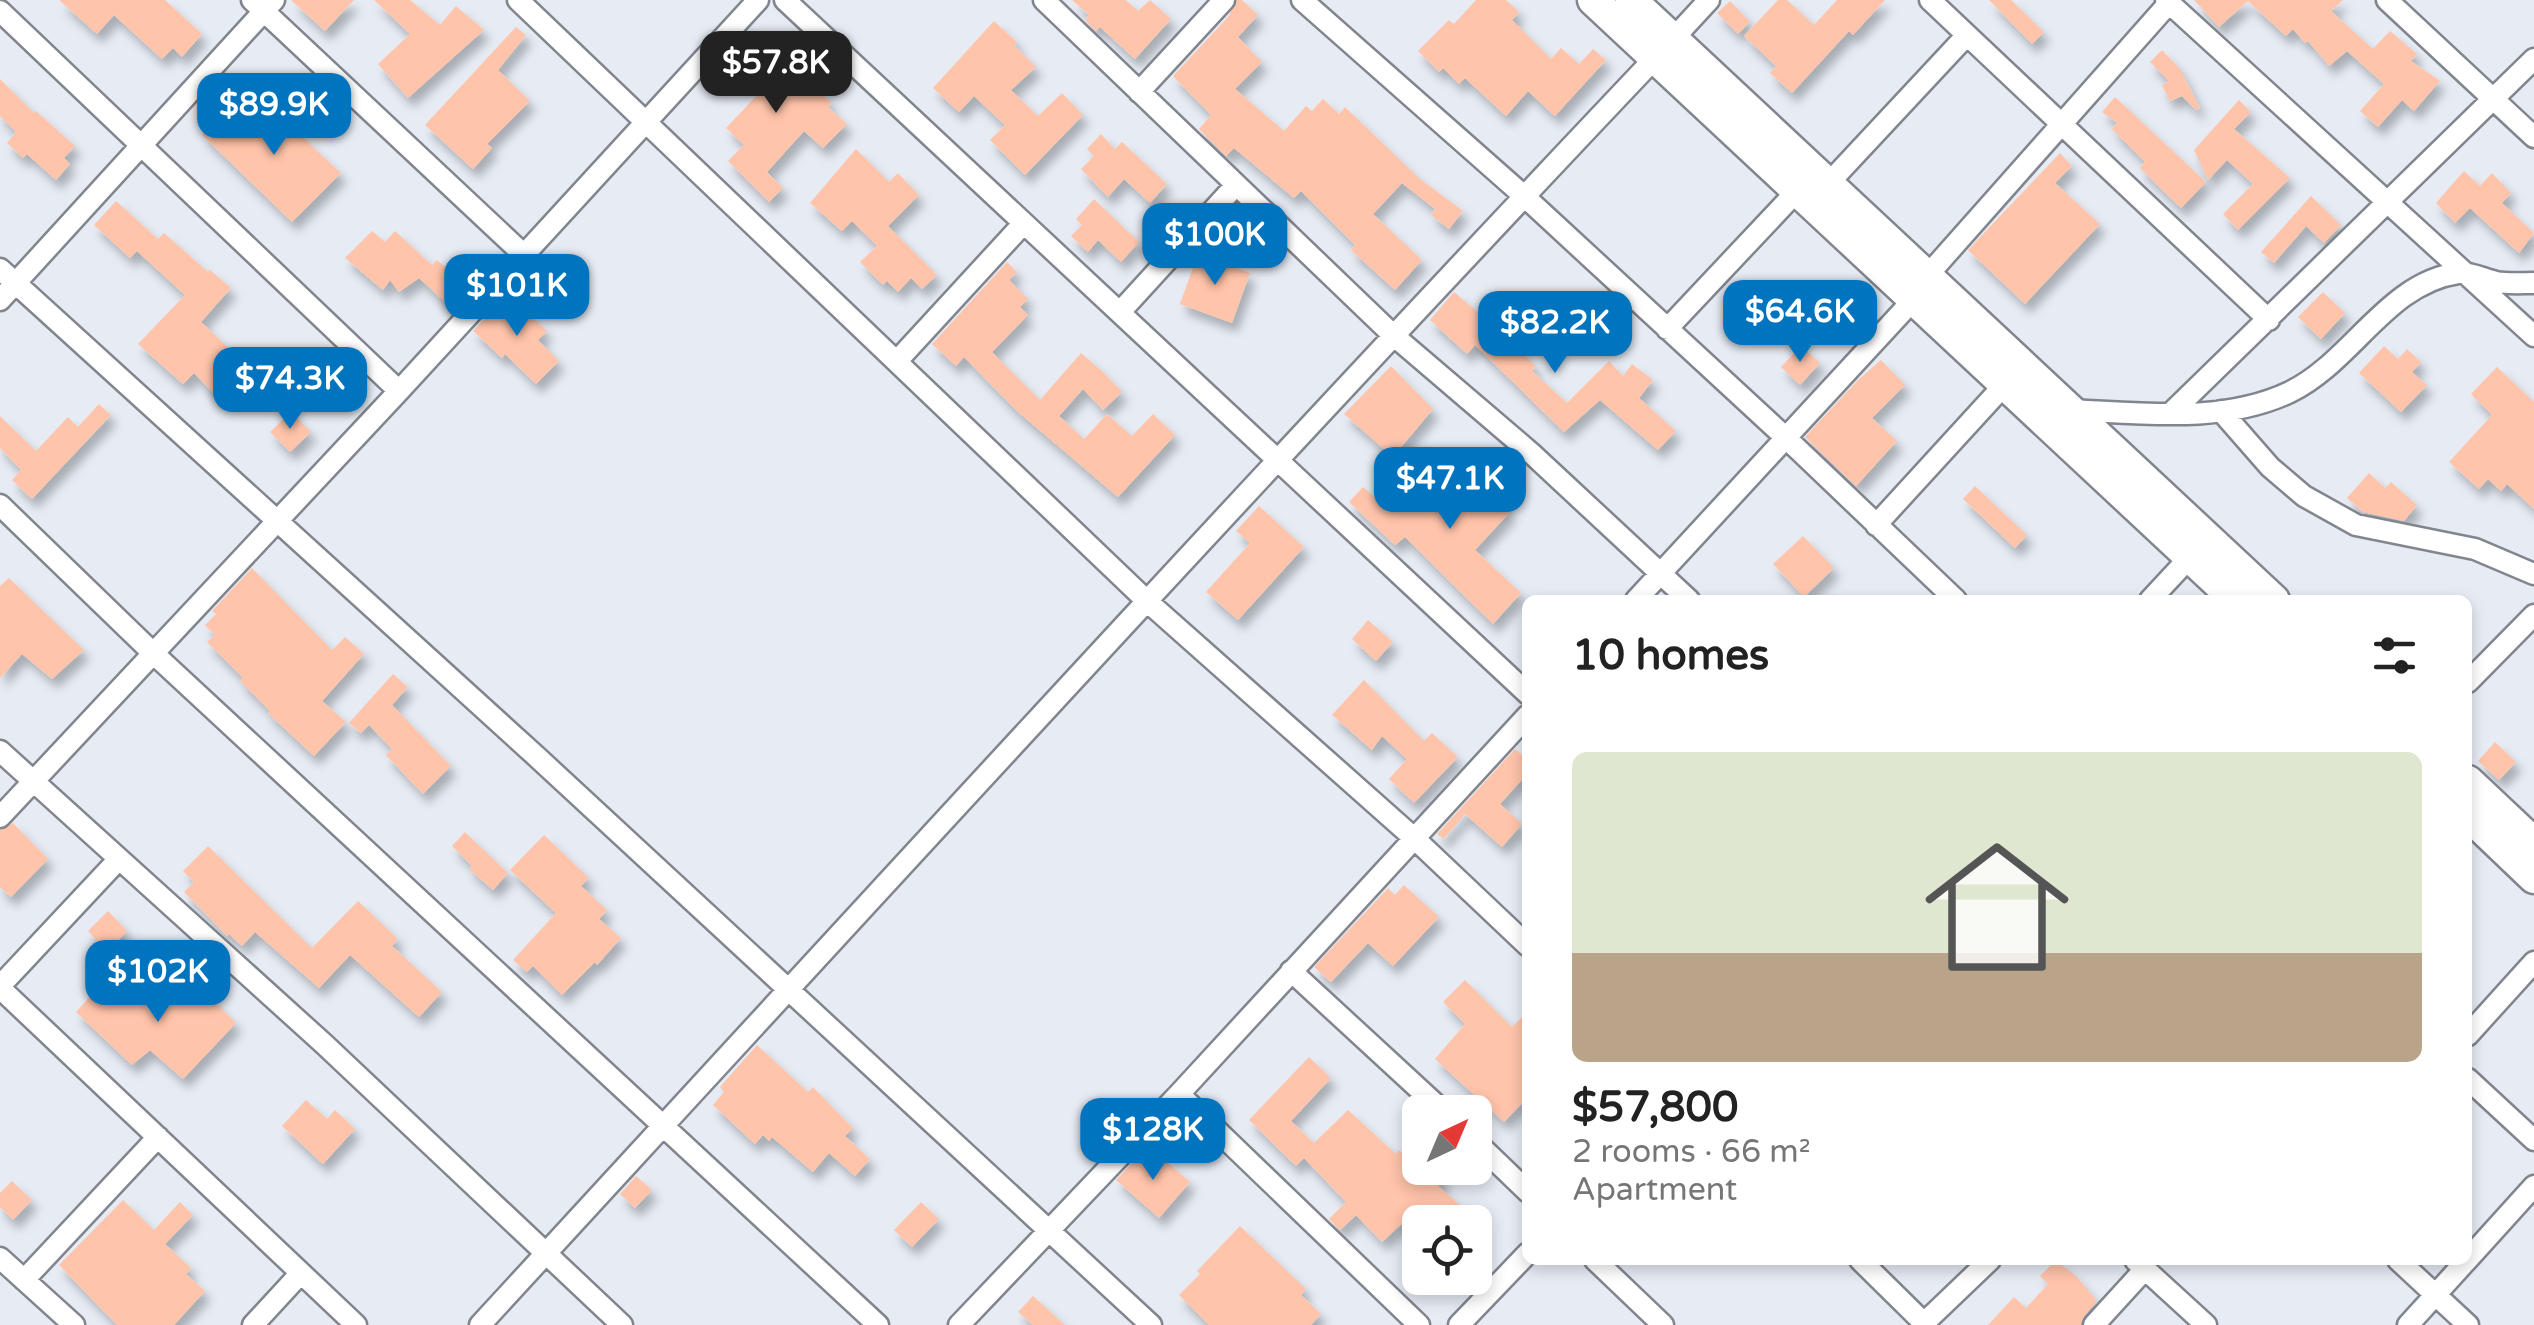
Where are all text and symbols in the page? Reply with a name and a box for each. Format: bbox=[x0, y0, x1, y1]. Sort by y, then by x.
pin: $57.8K bbox=[695, 31, 857, 116]
text: $57.8K bbox=[722, 44, 830, 82]
pin: $89.9K bbox=[193, 73, 355, 158]
text: $89.9K bbox=[219, 86, 329, 124]
pin: $100K bbox=[1145, 203, 1285, 288]
text: $100K bbox=[1164, 216, 1266, 254]
pin: $101K bbox=[447, 254, 587, 339]
text: $101K bbox=[466, 267, 568, 305]
pin: $64.6K bbox=[1719, 280, 1881, 365]
pin: $82.2K bbox=[1474, 291, 1636, 376]
text: $64.6K bbox=[1745, 293, 1855, 331]
text: $82.2K bbox=[1500, 304, 1610, 342]
pin: $74.3K bbox=[209, 347, 371, 432]
text: $74.3K bbox=[235, 360, 345, 398]
pin: $47.1K bbox=[1369, 447, 1531, 532]
text: $47.1K bbox=[1396, 460, 1504, 498]
icon: filters bbox=[2367, 628, 2422, 683]
text: 10 homes bbox=[1572, 630, 1769, 681]
icon: home bbox=[1907, 817, 2087, 997]
pin: $102K bbox=[88, 940, 228, 1025]
text: $102K bbox=[107, 953, 209, 991]
text: $57,800 bbox=[1572, 1082, 1738, 1133]
north arrow bbox=[1402, 1095, 1492, 1185]
map controls bbox=[1402, 1095, 1492, 1295]
pin: $128K bbox=[1083, 1098, 1223, 1183]
text: $128K bbox=[1102, 1111, 1204, 1149]
text: 2 rooms · 66 m² bbox=[1572, 1133, 1811, 1171]
text: Apartment bbox=[1572, 1171, 1737, 1209]
button: locate bbox=[1402, 1205, 1492, 1295]

